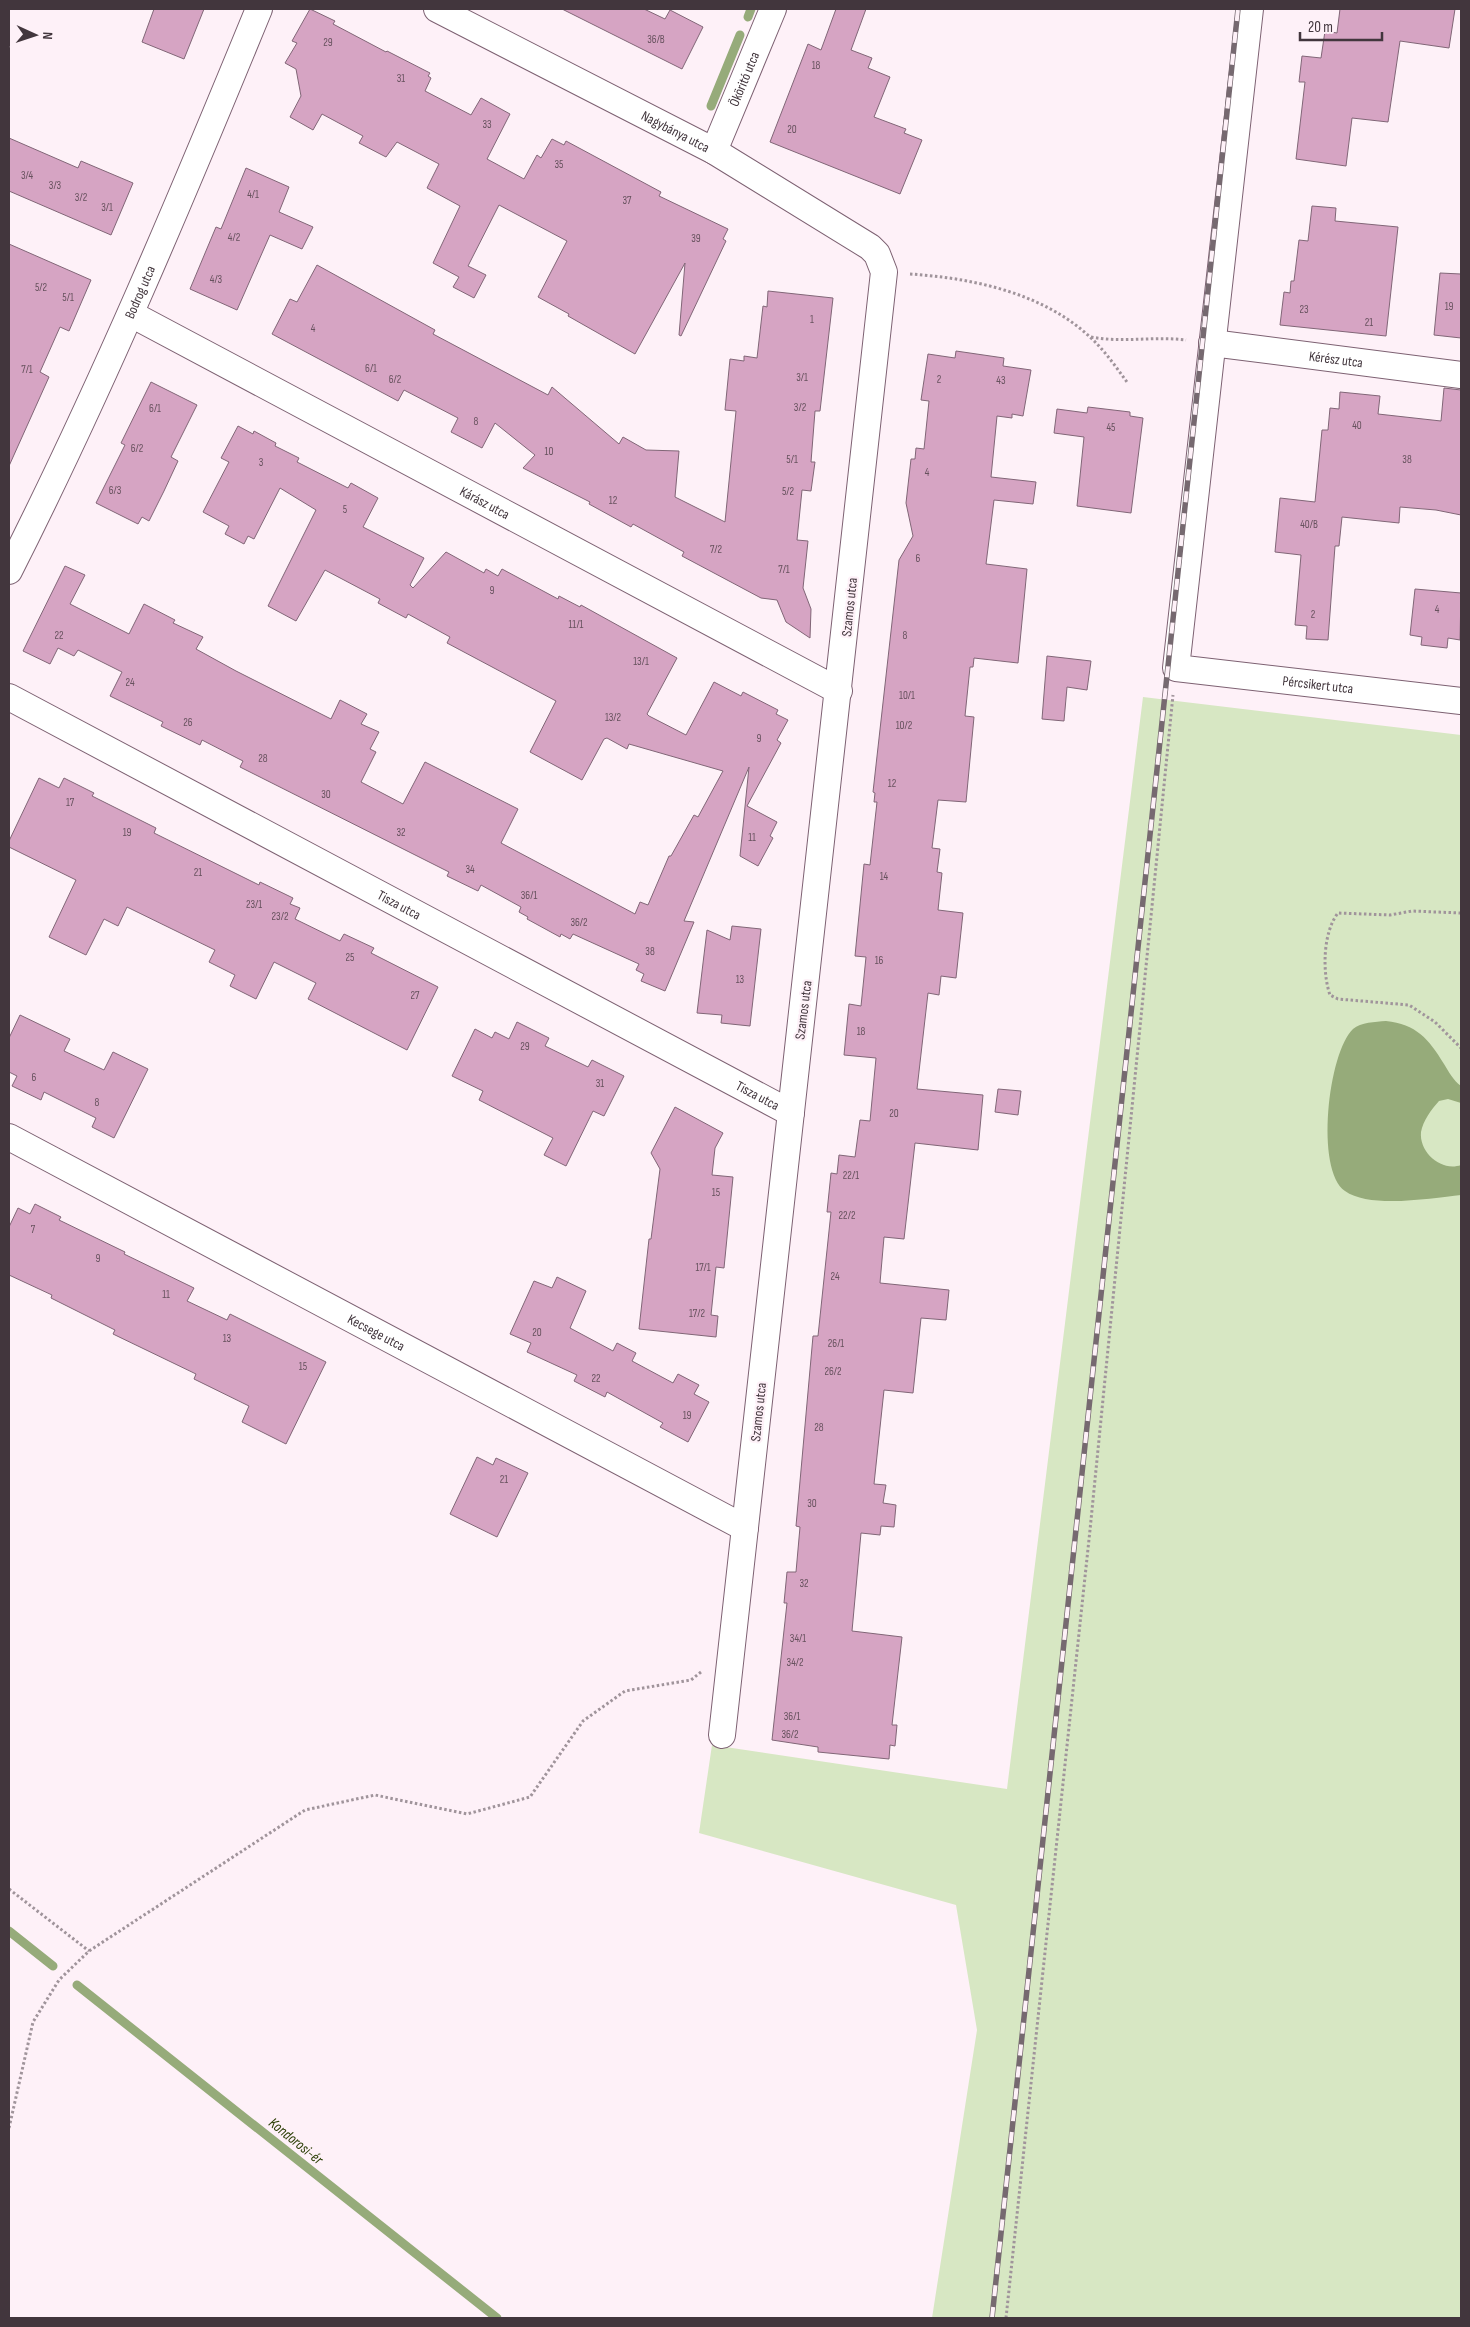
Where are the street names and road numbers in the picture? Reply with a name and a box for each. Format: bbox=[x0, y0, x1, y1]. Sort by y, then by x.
street label: Ököritó utca bbox=[726, 49, 763, 109]
street label: Nagybánya utca bbox=[638, 107, 712, 156]
street label: Bodrog utca bbox=[121, 263, 159, 321]
street label: Kérész utca bbox=[1308, 348, 1364, 371]
street label: Kárász utca bbox=[457, 483, 512, 523]
street label: Szamos utca bbox=[838, 577, 861, 637]
street label: Pércsikert utca bbox=[1282, 672, 1354, 697]
street label: Tisza utca bbox=[374, 887, 424, 923]
street label: Szamos utca bbox=[791, 980, 816, 1041]
street label: Tisza utca bbox=[733, 1077, 782, 1114]
street label: Kecsege utca bbox=[345, 1310, 408, 1355]
street label: Szamos utca bbox=[747, 1382, 770, 1442]

